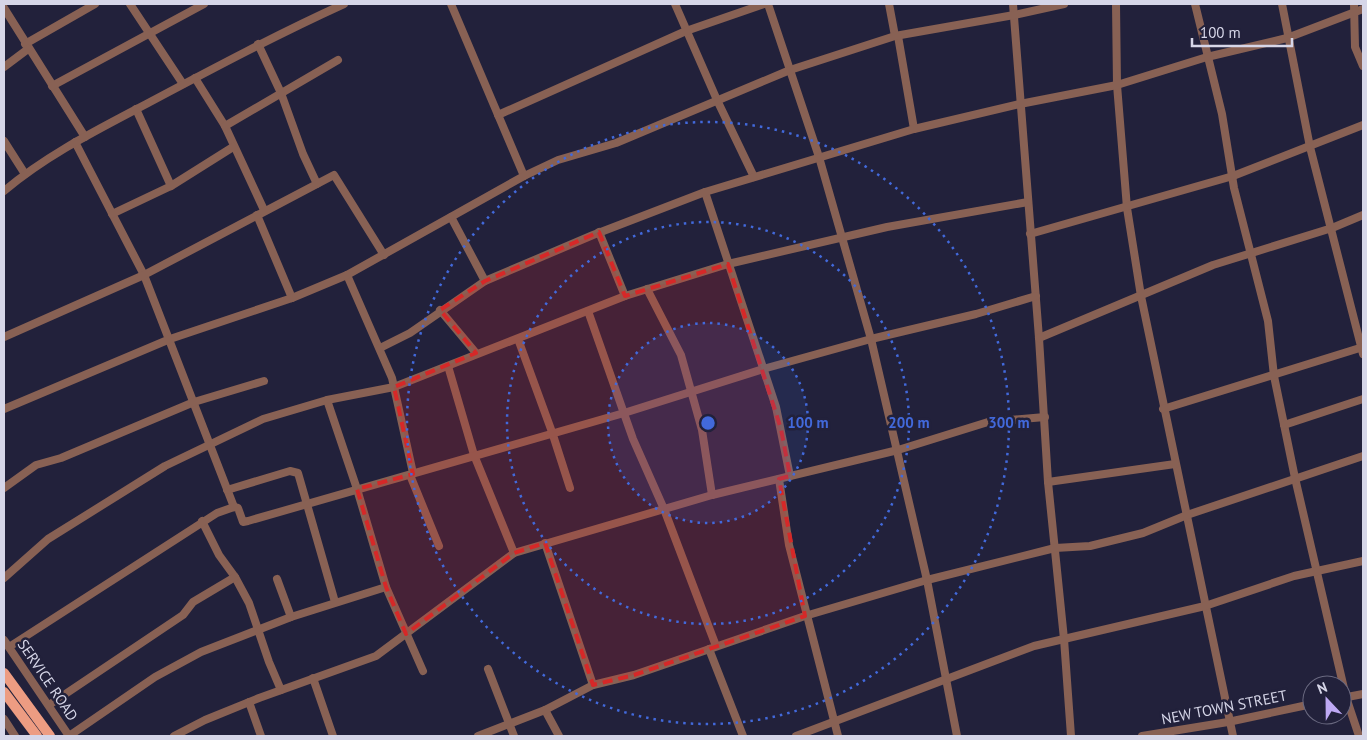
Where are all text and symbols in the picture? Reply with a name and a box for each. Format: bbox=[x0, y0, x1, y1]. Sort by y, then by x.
scale bar bbox=[1192, 15, 1292, 47]
text: 100 m bbox=[1200, 23, 1241, 42]
text: 100 m bbox=[787, 413, 829, 432]
text: 200 m bbox=[888, 413, 930, 432]
text: 300 m bbox=[988, 413, 1030, 432]
centre of rings bbox=[699, 414, 717, 432]
street label: SERVICE ROAD bbox=[14, 636, 82, 724]
north arrow bbox=[1302, 675, 1352, 725]
text: N bbox=[1314, 678, 1330, 698]
street label: NEW TOWN STREET bbox=[1160, 685, 1289, 728]

